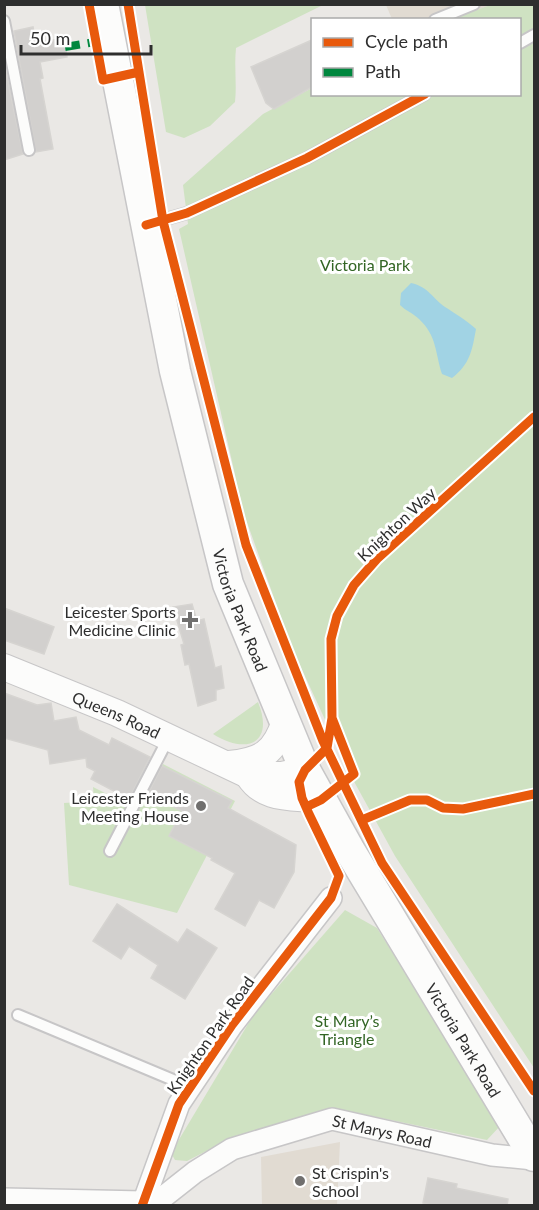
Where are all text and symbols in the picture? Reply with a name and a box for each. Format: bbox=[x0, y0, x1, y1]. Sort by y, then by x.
scale bar bbox=[21, 18, 152, 56]
legend bbox=[311, 18, 521, 96]
text: 50 m bbox=[30, 27, 70, 49]
text: Cycle path bbox=[365, 30, 448, 52]
text: Path bbox=[365, 60, 401, 82]
park label: Victoria Park bbox=[320, 255, 411, 274]
street label: Knighton Way bbox=[353, 483, 440, 565]
street label: Victoria Park Road bbox=[210, 546, 272, 674]
place label: Leicester Sports Medicine Clinic bbox=[64, 602, 176, 639]
marker: Leicester Sports Medicine Clinic bbox=[181, 611, 199, 629]
street label: Queens Road bbox=[70, 686, 164, 742]
place label: Leicester Friends Meeting House bbox=[71, 788, 189, 825]
marker: Leicester Friends Meeting House bbox=[194, 799, 208, 813]
street label: Knighton Park Road bbox=[162, 973, 258, 1097]
street label: Victoria Park Road bbox=[422, 979, 506, 1100]
park label: St Mary’s Triangle bbox=[315, 1011, 379, 1048]
street label: St Marys Road bbox=[331, 1110, 434, 1151]
place label: St Crispin's School bbox=[312, 1163, 389, 1200]
marker: St Crispin's School bbox=[293, 1174, 307, 1188]

